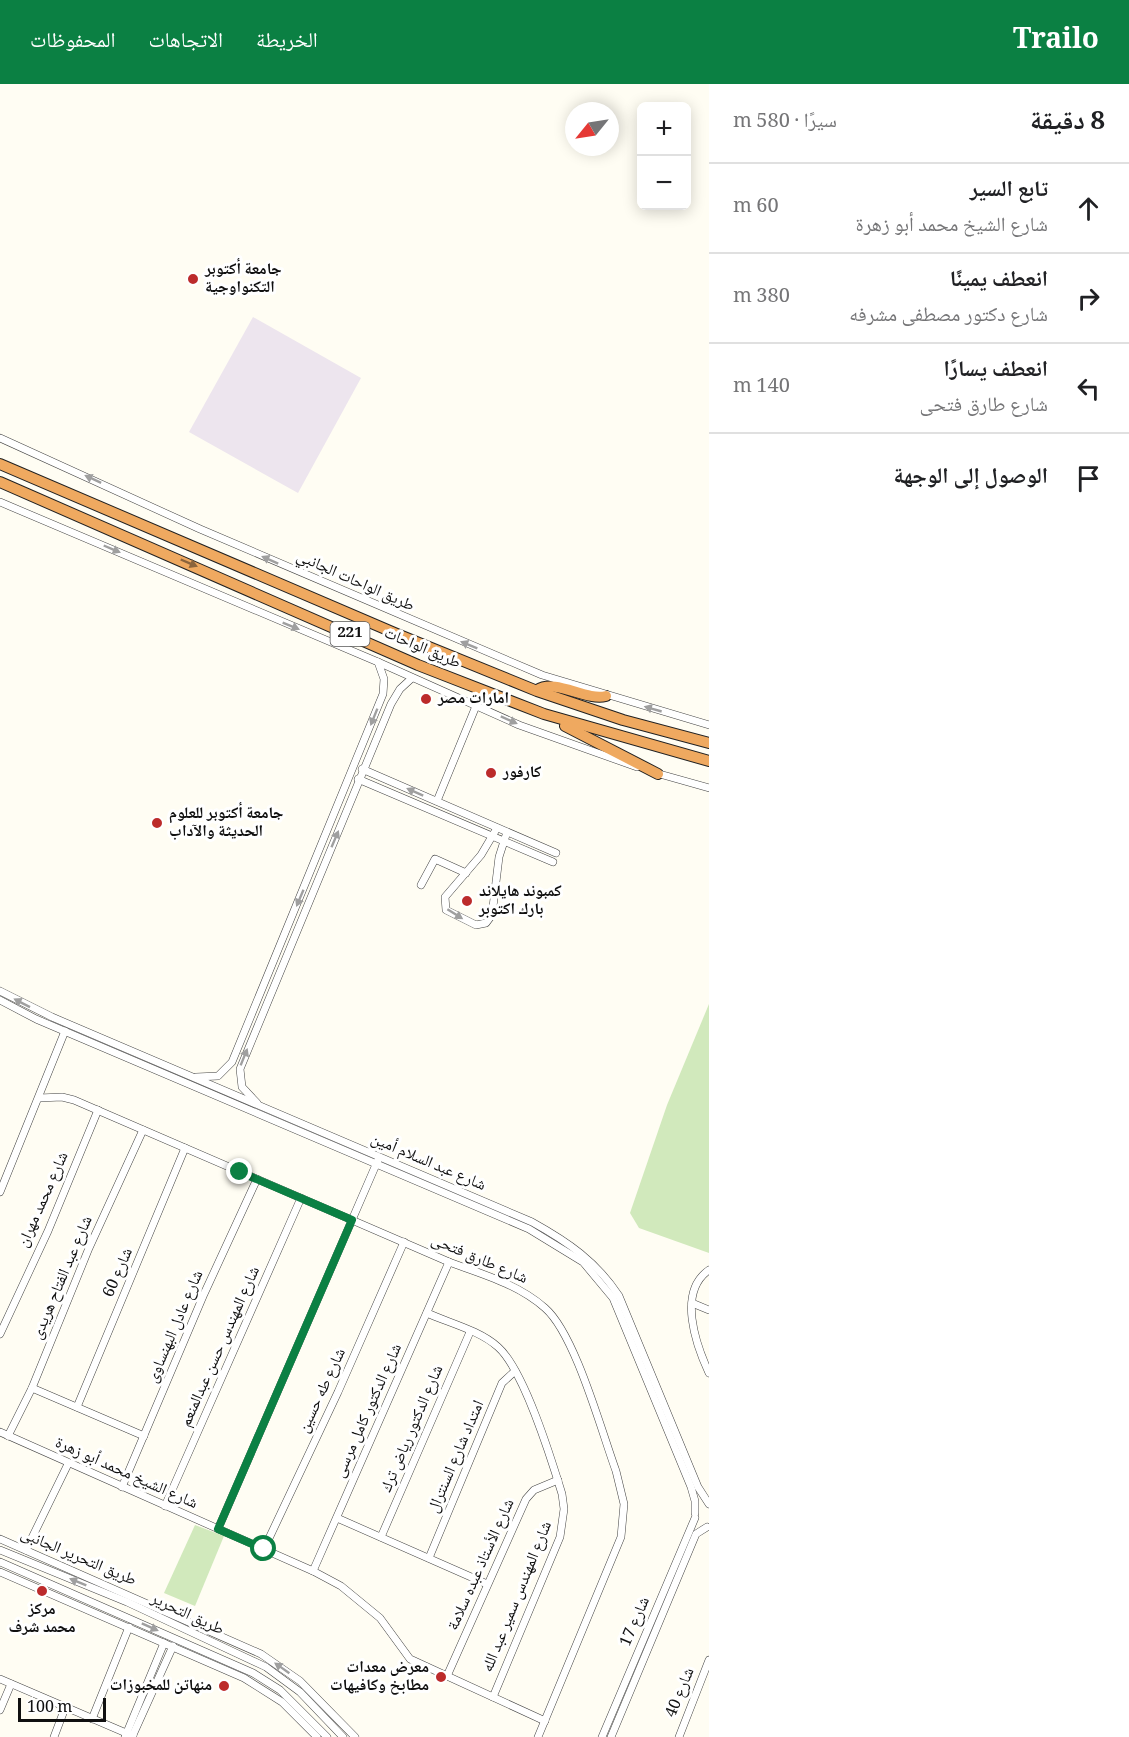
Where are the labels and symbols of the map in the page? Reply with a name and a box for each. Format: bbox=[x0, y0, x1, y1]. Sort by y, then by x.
north arrow bbox=[565, 102, 619, 156]
place label: جامعة أكتوبر التكنواوجية bbox=[204, 257, 282, 302]
marker: جامعة أكتوبر التكنواوجية bbox=[186, 272, 200, 286]
one-way arrow bbox=[84, 475, 101, 484]
street label: طريق الواحات الجانبي bbox=[292, 544, 418, 620]
one-way arrow bbox=[103, 545, 121, 554]
one-way arrow bbox=[261, 555, 279, 565]
one-way arrow bbox=[180, 558, 198, 568]
street label: طريق الواحات bbox=[379, 621, 465, 677]
one-way arrow bbox=[282, 622, 300, 631]
road number: 221 bbox=[330, 622, 370, 646]
one-way arrow bbox=[460, 640, 478, 649]
place label: امارات مصر bbox=[437, 686, 509, 713]
marker: امارات مصر bbox=[419, 692, 433, 706]
one-way arrow bbox=[644, 704, 662, 713]
one-way arrow bbox=[369, 708, 378, 726]
one-way arrow bbox=[500, 715, 518, 725]
place label: كارفور bbox=[502, 760, 541, 787]
marker: كارفور bbox=[484, 766, 498, 780]
one-way arrow bbox=[406, 787, 424, 796]
place label: جامعة أكتوبر للعلوم الحديثة والآداب bbox=[169, 801, 284, 846]
marker: جامعة أكتوبر للعلوم الحديثة والآداب bbox=[150, 816, 164, 830]
one-way arrow bbox=[330, 829, 340, 847]
place label: كمبوند هايلاند بارك اكتوبر bbox=[478, 879, 561, 924]
one-way arrow bbox=[295, 889, 304, 906]
marker: كمبوند هايلاند بارك اكتوبر bbox=[460, 894, 474, 908]
one-way arrow bbox=[446, 908, 463, 919]
one-way arrow bbox=[13, 998, 30, 1007]
one-way arrow bbox=[239, 1048, 249, 1066]
street label: شارع عبد السلام أمين bbox=[366, 1127, 490, 1199]
street label: شارع محمد مهران bbox=[11, 1148, 77, 1252]
route end bbox=[226, 1158, 252, 1184]
street label: شارع عبد الفتاح هريدى bbox=[25, 1212, 101, 1344]
street label: شارع طارق فتحى bbox=[426, 1227, 532, 1293]
street label: شارع 60 bbox=[96, 1244, 142, 1302]
street label: شارع المهندس حسن عبدالمنعم bbox=[173, 1262, 269, 1432]
street label: شارع عادل البهنساوى bbox=[140, 1266, 212, 1388]
street label: شارع الدكتور كامل مرسى bbox=[327, 1339, 411, 1483]
street label: شارع طه حسين bbox=[291, 1344, 355, 1438]
street label: شارع الدكتور رياض ترك bbox=[374, 1361, 452, 1497]
street label: امتداد شارع السنترال bbox=[421, 1396, 493, 1518]
street label: شارع الشيخ محمد أبو زهرة bbox=[50, 1430, 202, 1518]
street label: شارع الأستاذ عبده سلامة bbox=[441, 1495, 523, 1635]
street label: شارع المهندس سمير عبد الله bbox=[475, 1517, 561, 1677]
street label: طريق التحرير الجانبى bbox=[16, 1521, 140, 1595]
route start bbox=[250, 1535, 276, 1561]
one-way arrow bbox=[69, 1577, 87, 1587]
marker: مركز محمد شرف bbox=[35, 1584, 49, 1598]
street label: طريق التحرير bbox=[145, 1586, 228, 1644]
street label: شارع 17 bbox=[613, 1593, 659, 1651]
place label: مركز محمد شرف bbox=[8, 1597, 76, 1642]
one-way arrow bbox=[141, 1623, 158, 1632]
place label: معرض معدات مطابخ وكافيهات bbox=[330, 1655, 429, 1700]
one-way arrow bbox=[275, 1662, 291, 1674]
street label: شارع 40 bbox=[659, 1664, 703, 1722]
marker: معرض معدات مطابخ وكافيهات bbox=[434, 1670, 448, 1684]
place label: منهاتن للمخبوزات bbox=[110, 1673, 212, 1700]
marker: منهاتن للمخبوزات bbox=[217, 1679, 231, 1693]
scale bar bbox=[18, 1695, 106, 1722]

